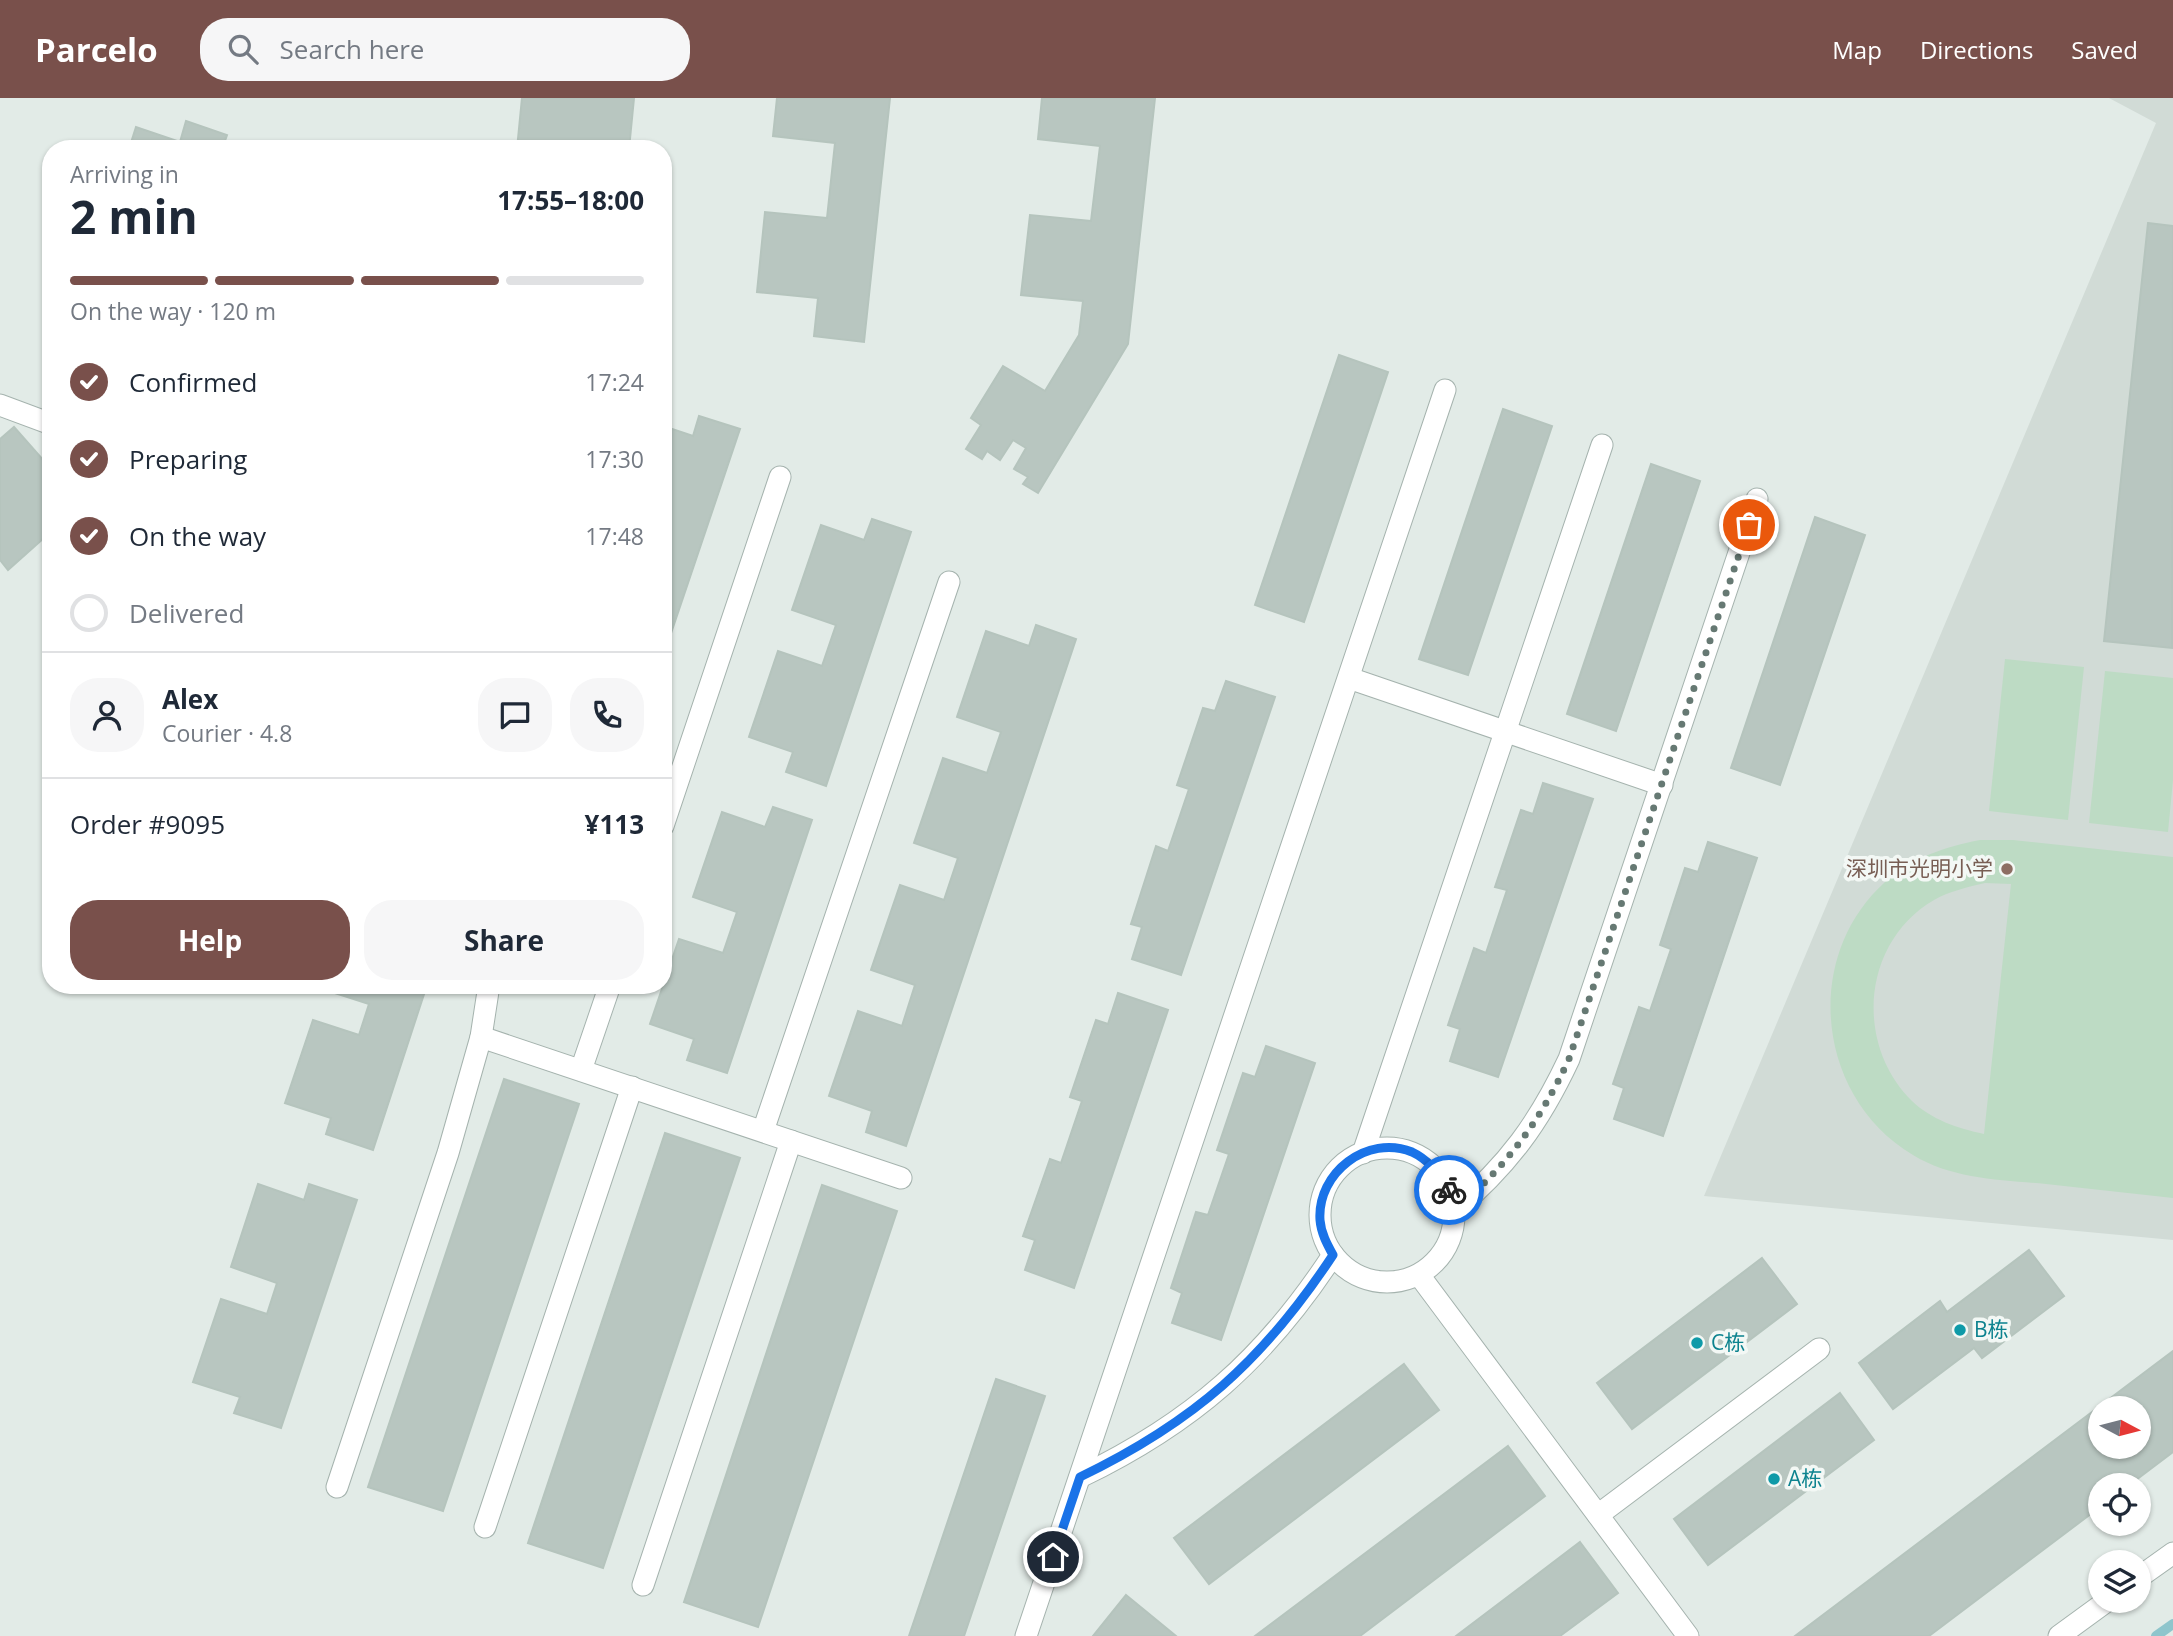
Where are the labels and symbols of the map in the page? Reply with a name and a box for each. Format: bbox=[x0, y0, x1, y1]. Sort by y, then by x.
pin bbox=[1719, 495, 1779, 555]
place label: 深圳市光明小学 bbox=[1846, 854, 1993, 882]
marker: 深圳市光明小学 bbox=[1999, 861, 2015, 877]
courier bbox=[1414, 1155, 1484, 1225]
place label: B栋 bbox=[1974, 1315, 2009, 1343]
marker: B栋 bbox=[1952, 1322, 1968, 1338]
place label: C栋 bbox=[1711, 1328, 1745, 1356]
marker: C栋 bbox=[1689, 1335, 1705, 1351]
north arrow bbox=[2088, 1396, 2151, 1460]
place label: A栋 bbox=[1788, 1464, 1822, 1492]
marker: A栋 bbox=[1766, 1471, 1782, 1487]
pin bbox=[1023, 1527, 1083, 1587]

